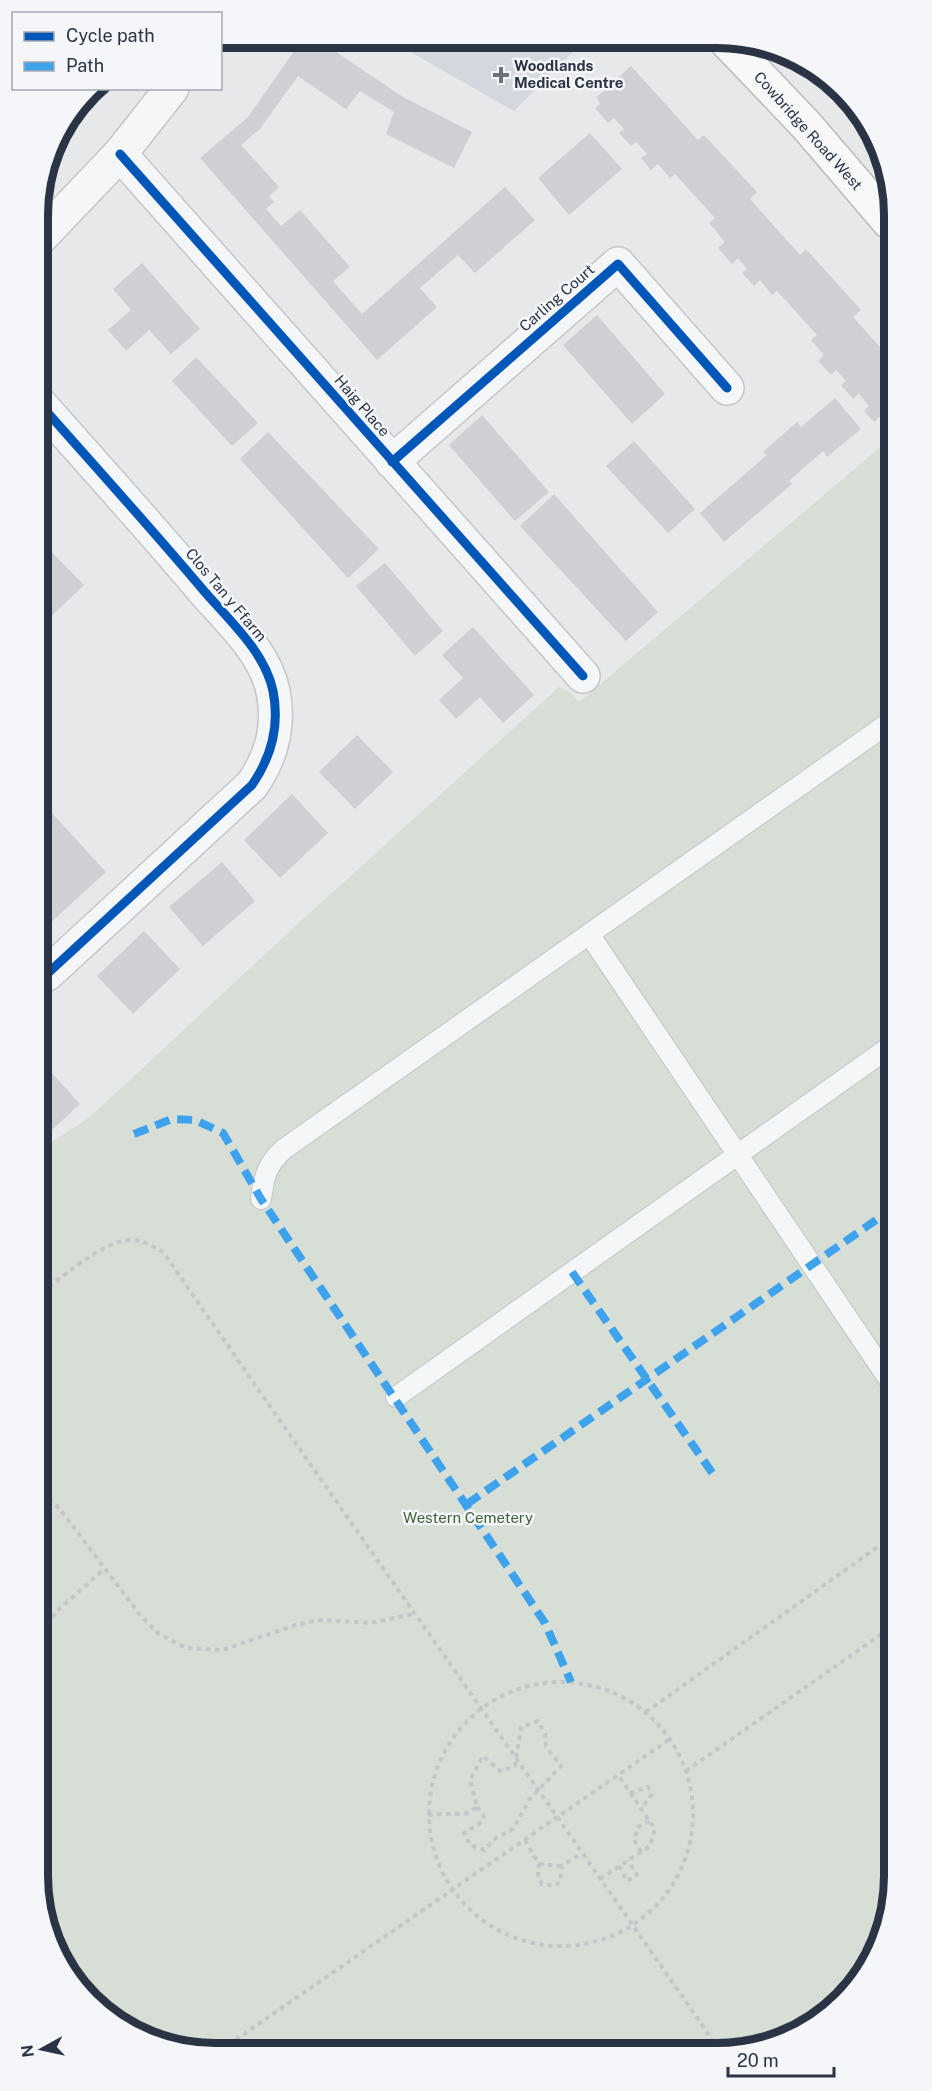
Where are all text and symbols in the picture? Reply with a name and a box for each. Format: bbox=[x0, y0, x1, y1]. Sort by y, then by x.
legend bbox=[12, 12, 222, 90]
text: Cycle path bbox=[66, 25, 155, 46]
text: Path bbox=[66, 55, 104, 76]
place label: Woodlands Medical Centre bbox=[514, 57, 623, 91]
marker: Woodlands Medical Centre bbox=[492, 66, 510, 84]
street label: Cowbridge Road West bbox=[751, 68, 866, 193]
street label: Carling Court bbox=[516, 260, 598, 335]
street label: Haig Place bbox=[331, 372, 394, 440]
street label: Clos Tan y Ffarm bbox=[182, 545, 270, 645]
park label: Western Cemetery bbox=[403, 1509, 533, 1526]
north arrow bbox=[12, 2019, 72, 2079]
scale bar bbox=[728, 2040, 834, 2078]
text: N bbox=[17, 2043, 38, 2059]
text: 20 m bbox=[737, 2050, 779, 2071]

